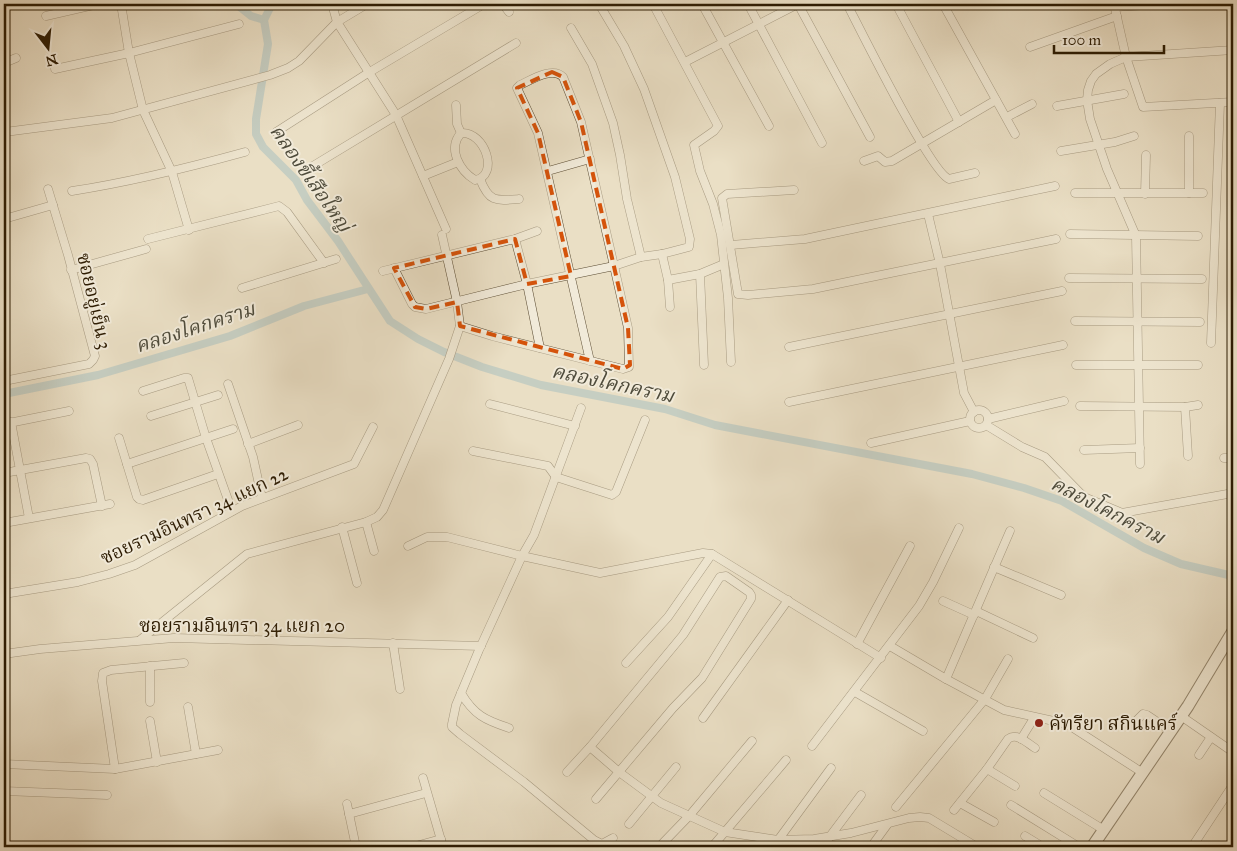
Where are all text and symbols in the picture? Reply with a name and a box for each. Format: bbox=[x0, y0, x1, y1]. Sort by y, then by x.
north arrow bbox=[22, 22, 72, 72]
scale bar bbox=[1054, 22, 1164, 54]
text: 100 m bbox=[1062, 31, 1102, 49]
text: N bbox=[43, 50, 59, 70]
water label: คลองขี้เสือใหญ่ bbox=[265, 118, 361, 239]
street label: ซอยอยู่เย็น 3 bbox=[71, 251, 117, 352]
water label: คลองโคกคราม bbox=[132, 294, 259, 358]
water label: คลองโคกคราม bbox=[550, 356, 678, 408]
street label: ซอยรามอินทรา 34 แยก 22 bbox=[97, 462, 292, 569]
water label: คลองโคกคราม bbox=[1047, 469, 1171, 549]
street label: ซอยรามอินทรา 34 แยก 20 bbox=[139, 614, 345, 637]
place label: คัทรียา สกินแคร์ bbox=[1049, 712, 1178, 735]
marker: คัทรียา สกินแคร์ bbox=[1033, 717, 1045, 729]

